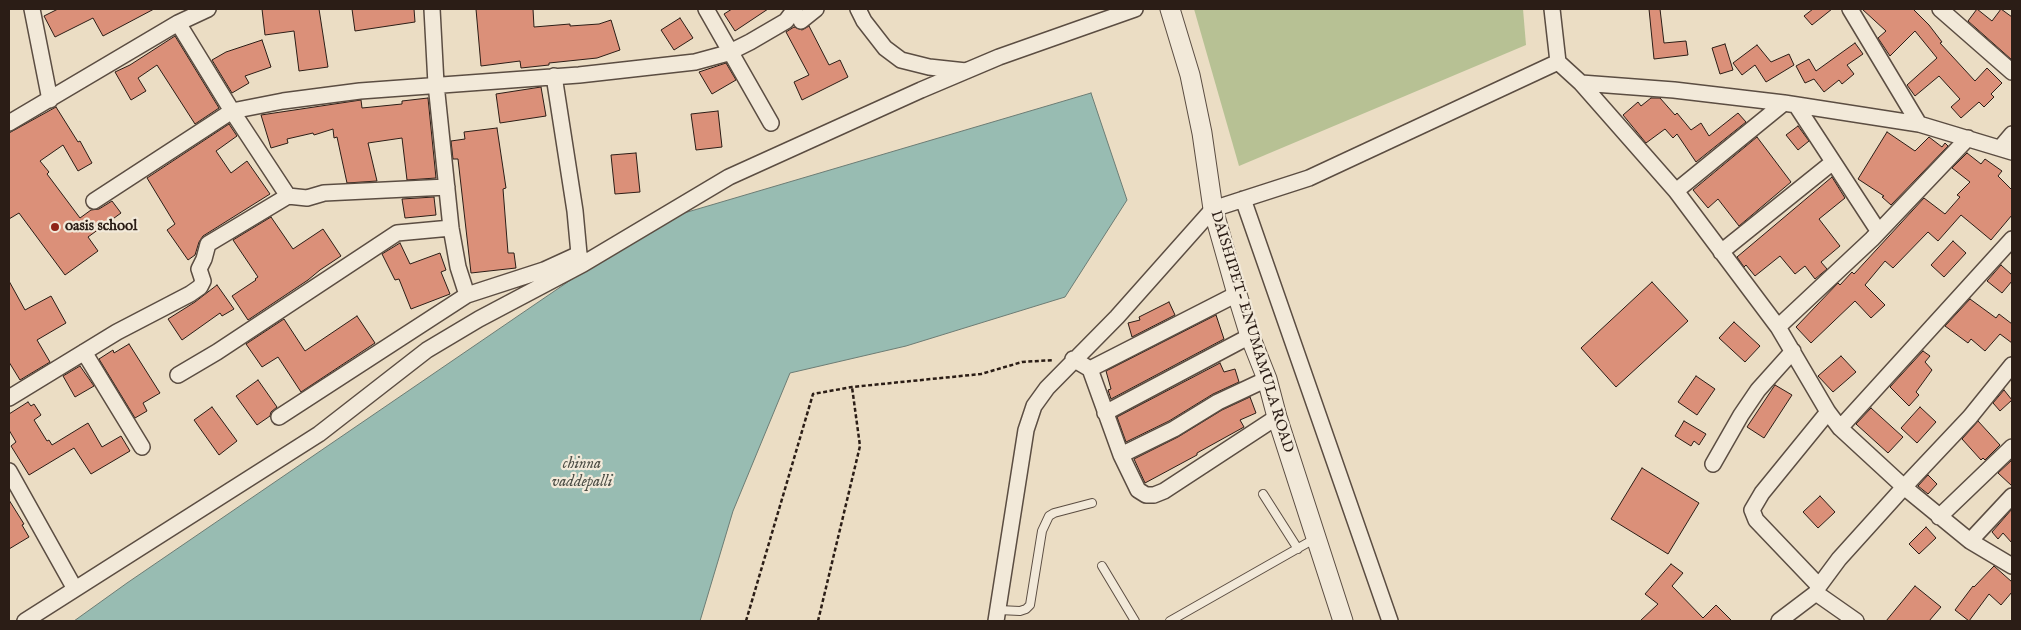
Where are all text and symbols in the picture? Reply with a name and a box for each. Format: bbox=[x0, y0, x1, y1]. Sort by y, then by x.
street label: DAISHIPET- ENUMAMULA ROAD bbox=[1206, 209, 1296, 455]
place label: oasis school bbox=[65, 218, 137, 236]
marker: oasis school bbox=[49, 221, 61, 233]
water label: chinna vaddepalli bbox=[552, 455, 612, 493]

